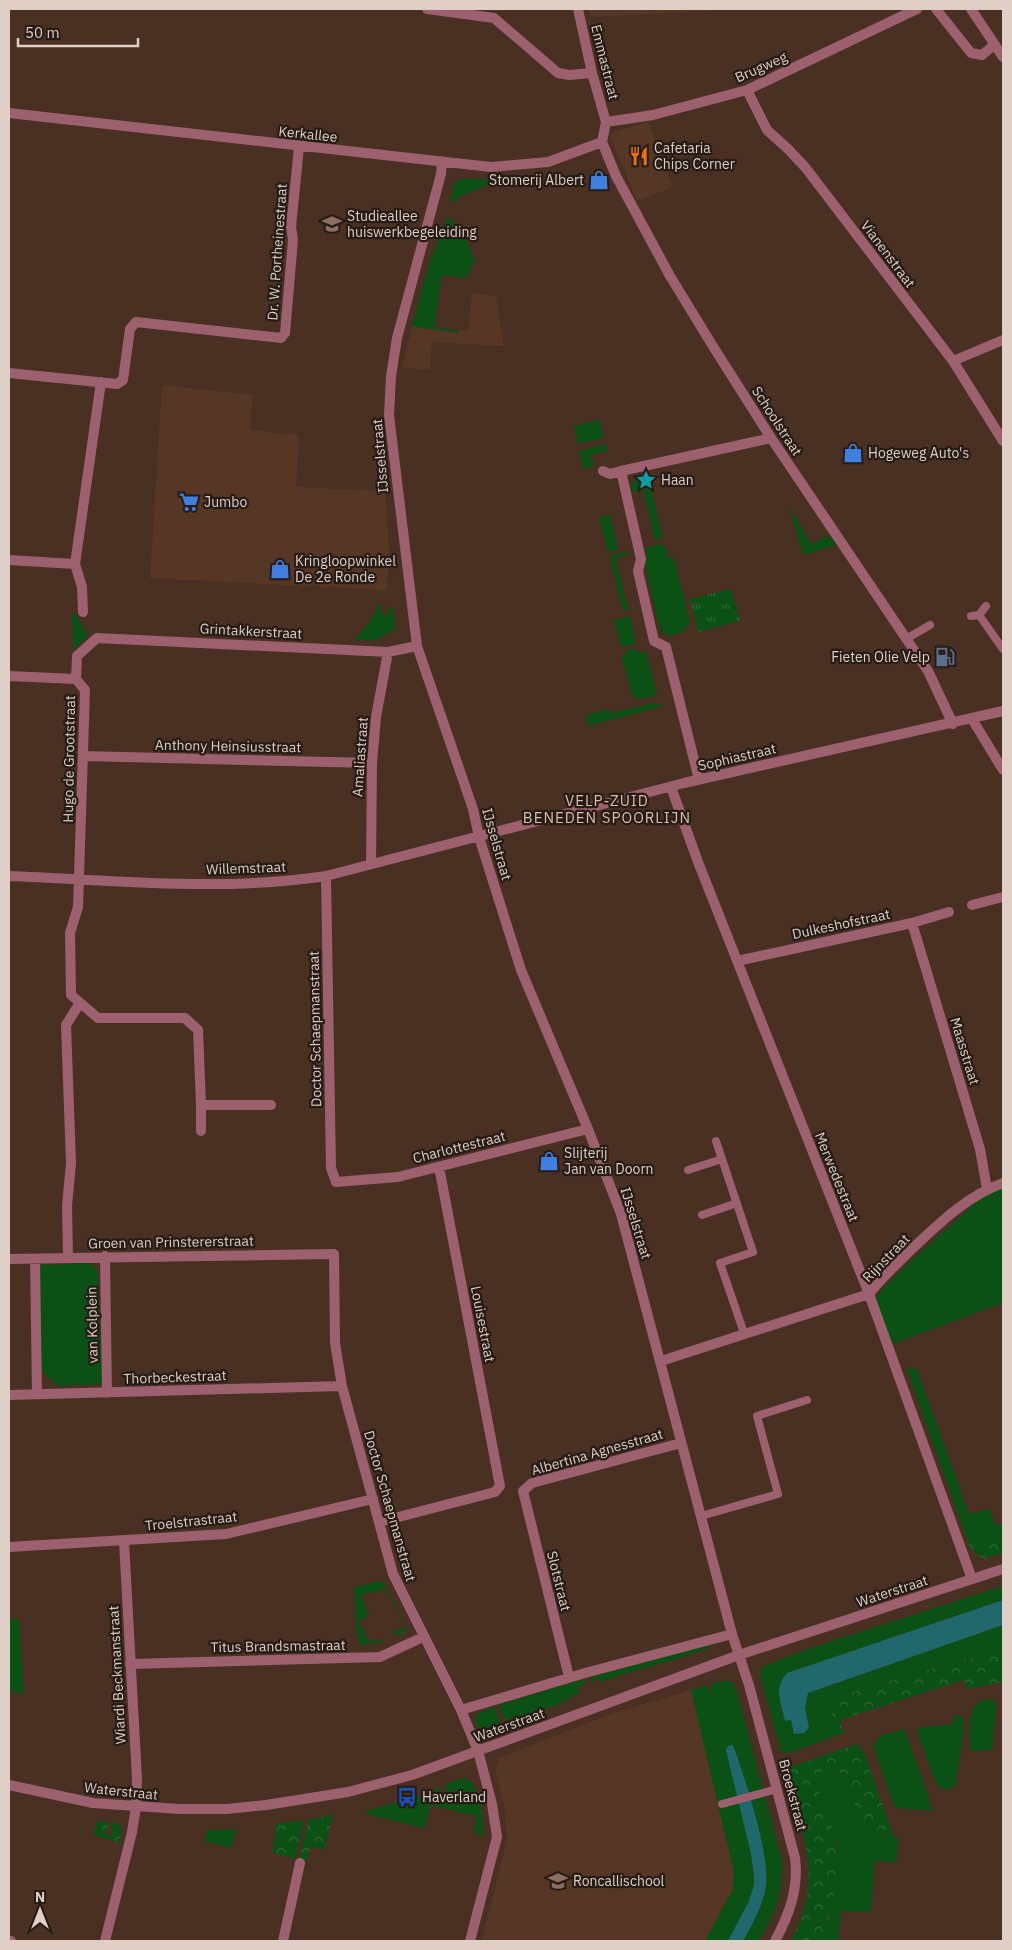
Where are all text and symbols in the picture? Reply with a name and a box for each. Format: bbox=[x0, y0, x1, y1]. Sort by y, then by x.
scale bar bbox=[18, 15, 138, 47]
text: 50 m bbox=[25, 23, 60, 42]
street label: Emmastraat bbox=[587, 23, 623, 101]
street label: Brugweg bbox=[732, 47, 791, 86]
street label: Kerkallee bbox=[278, 122, 339, 146]
place label: Cafetaria Chips Corner bbox=[654, 139, 735, 173]
restaurant icon: Cafetaria Chips Corner bbox=[628, 145, 650, 167]
shop icon: Stomerij Albert bbox=[588, 169, 610, 191]
place label: Stomerij Albert bbox=[489, 171, 584, 189]
street label: Dr. W. Portheinestraat bbox=[263, 183, 291, 321]
place label: Studieallee huiswerkbegeleiding bbox=[347, 207, 477, 241]
school or university icon: Studieallee huiswerkbegeleiding bbox=[321, 213, 343, 235]
street label: Vianenstraat bbox=[857, 217, 919, 291]
street label: Schoolstraat bbox=[748, 383, 806, 459]
street label: IJsselstraat bbox=[368, 418, 392, 494]
shop icon: Hogeweg Auto's bbox=[842, 442, 864, 464]
place label: Hogeweg Auto's bbox=[868, 444, 969, 462]
place icon: Haan bbox=[635, 469, 657, 491]
place label: Haan bbox=[661, 471, 694, 489]
supermarket icon: Jumbo bbox=[178, 491, 200, 513]
place label: Jumbo bbox=[204, 493, 247, 511]
place label: Kringloopwinkel De 2e Ronde bbox=[295, 552, 396, 586]
shop icon: Kringloopwinkel De 2e Ronde bbox=[269, 558, 291, 580]
street label: Grintakkerstraat bbox=[199, 619, 303, 643]
fuel station icon: Fieten Olie Velp bbox=[934, 646, 956, 668]
place label: Fieten Olie Velp bbox=[831, 648, 930, 666]
street label: Hugo de Grootstraat bbox=[59, 695, 79, 823]
street label: Amaliastraat bbox=[348, 716, 372, 798]
street label: Anthony Heinsiusstraat bbox=[155, 736, 301, 756]
street label: Sophiastraat bbox=[696, 739, 778, 775]
district label: VELP-ZUID BENEDEN SPOORLIJN bbox=[523, 791, 691, 827]
street label: IJsselstraat bbox=[478, 806, 516, 882]
street label: Willemstraat bbox=[206, 858, 286, 878]
street label: Dulkeshofstraat bbox=[790, 905, 892, 943]
street label: Doctor Schaepmanstraat bbox=[305, 951, 325, 1107]
street label: Maasstraat bbox=[946, 1015, 984, 1087]
street label: Charlottestraat bbox=[411, 1127, 507, 1167]
street label: Merwedestraat bbox=[811, 1130, 863, 1224]
place label: Slijterij Jan van Doorn bbox=[564, 1144, 654, 1178]
shop icon: Slijterij Jan van Doorn bbox=[538, 1150, 560, 1172]
street label: IJsselstraat bbox=[617, 1185, 656, 1261]
street label: Rijnstraat bbox=[859, 1230, 914, 1286]
street label: Groen van Prinstererstraat bbox=[88, 1232, 254, 1252]
street label: Louisestraat bbox=[467, 1284, 499, 1364]
street label: van Kolplein bbox=[82, 1286, 102, 1364]
street label: Thorbeckestraat bbox=[123, 1366, 227, 1388]
street label: Albertina Agnesstraat bbox=[529, 1425, 665, 1479]
street label: Doctor Schaepmanstraat bbox=[360, 1429, 420, 1584]
street label: Troelstrastraat bbox=[144, 1507, 238, 1535]
street label: Slotstraat bbox=[543, 1549, 575, 1613]
street label: Waterstraat bbox=[854, 1571, 930, 1611]
street label: Wiardi Beckmanstraat bbox=[104, 1605, 130, 1745]
street label: Titus Brandsmastraat bbox=[210, 1636, 346, 1656]
street label: Waterstraat bbox=[471, 1704, 547, 1746]
street label: Broekstraat bbox=[775, 1757, 811, 1833]
street label: Waterstraat bbox=[83, 1778, 159, 1804]
bus stop icon: Haverland bbox=[396, 1786, 418, 1808]
place label: Haverland bbox=[422, 1788, 486, 1806]
school or university icon: Roncallischool bbox=[547, 1870, 569, 1892]
place label: Roncallischool bbox=[573, 1872, 665, 1890]
north arrow bbox=[15, 1885, 65, 1935]
text: N bbox=[35, 1888, 45, 1906]

